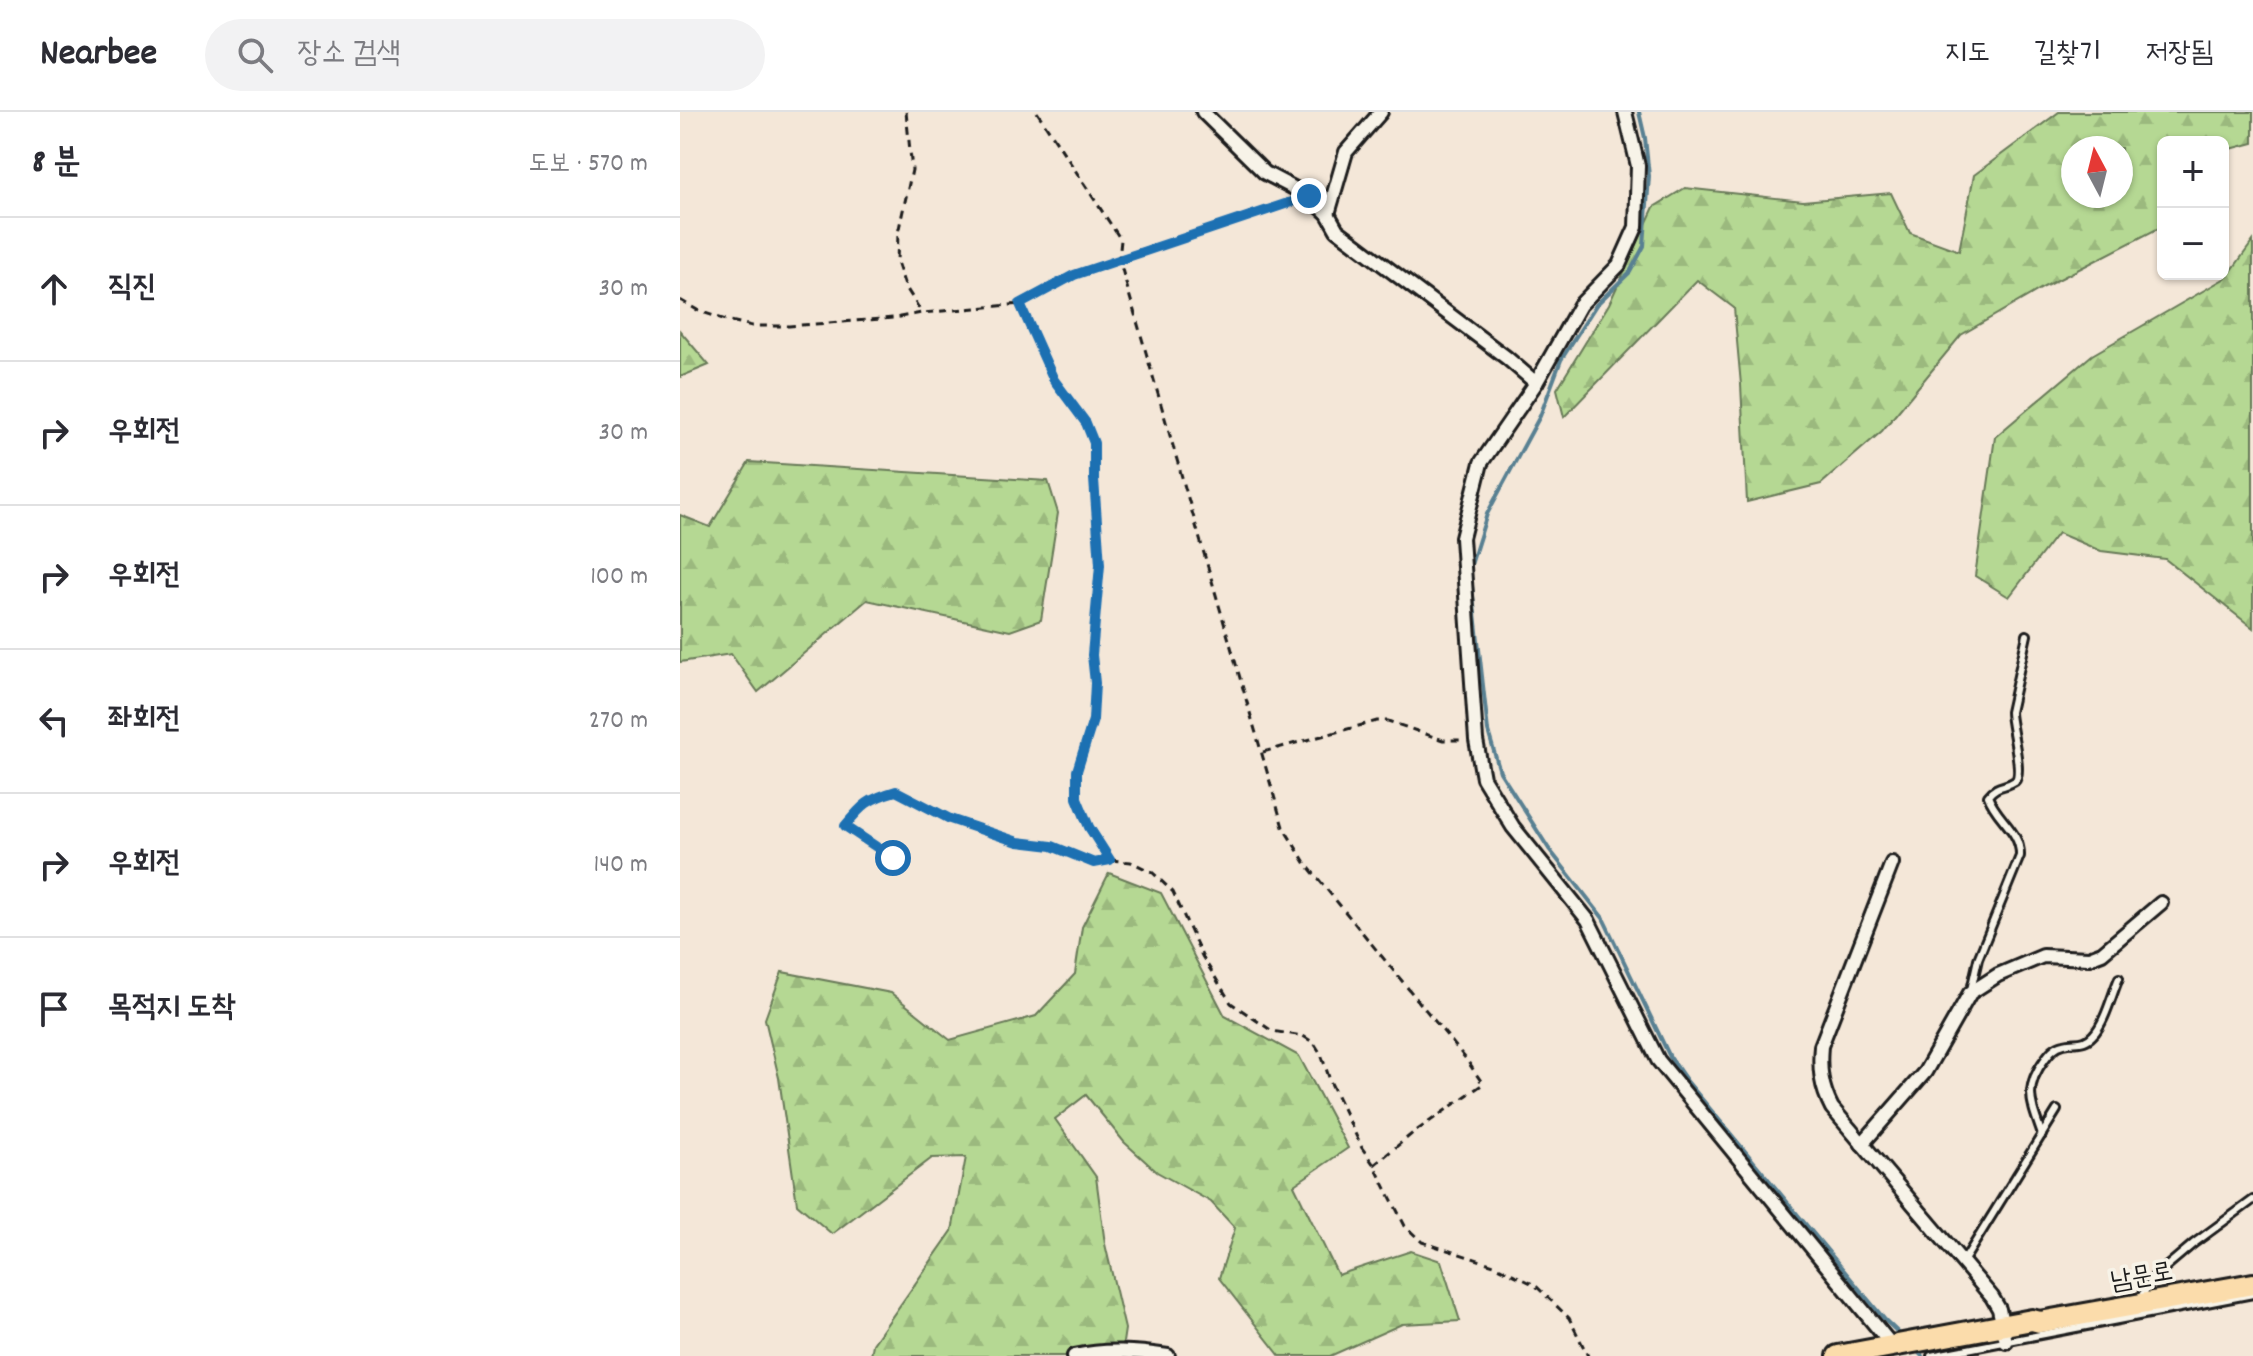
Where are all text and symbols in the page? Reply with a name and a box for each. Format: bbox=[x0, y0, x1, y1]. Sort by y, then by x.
search box bbox=[205, 19, 765, 91]
text: Nearbee bbox=[40, 28, 157, 83]
icon: search bbox=[233, 33, 277, 77]
text: 장소 검색 bbox=[297, 34, 401, 77]
text: 지도 bbox=[1945, 35, 1990, 75]
text: 길찾기 bbox=[2034, 35, 2101, 75]
text: 저장됨 bbox=[2145, 35, 2213, 75]
north arrow bbox=[2061, 136, 2133, 208]
map controls bbox=[2157, 136, 2229, 280]
button: + bbox=[2157, 136, 2229, 208]
text: 8 분 bbox=[32, 140, 81, 189]
text: 도보 · 570 m bbox=[528, 146, 648, 183]
route end bbox=[1291, 178, 1327, 214]
button: − bbox=[2157, 208, 2229, 280]
icon: ahead bbox=[32, 267, 76, 311]
text: 직진 bbox=[108, 268, 156, 311]
text: 30 m bbox=[598, 271, 648, 308]
icon: right bbox=[32, 411, 76, 455]
text: 우회전 bbox=[108, 412, 180, 455]
text: 30 m bbox=[598, 415, 648, 452]
icon: right bbox=[32, 555, 76, 599]
text: 우회전 bbox=[108, 556, 180, 599]
text: 100 m bbox=[590, 559, 648, 596]
icon: left bbox=[32, 699, 76, 743]
text: 좌회전 bbox=[108, 700, 180, 743]
text: 270 m bbox=[589, 703, 648, 740]
route start bbox=[875, 840, 911, 876]
icon: right bbox=[32, 843, 76, 887]
text: 우회전 bbox=[108, 844, 180, 887]
text: 140 m bbox=[594, 847, 648, 884]
icon: arrive bbox=[32, 987, 76, 1031]
text: 목적지 도착 bbox=[108, 988, 236, 1031]
street label: 남문로 bbox=[2108, 1254, 2176, 1302]

